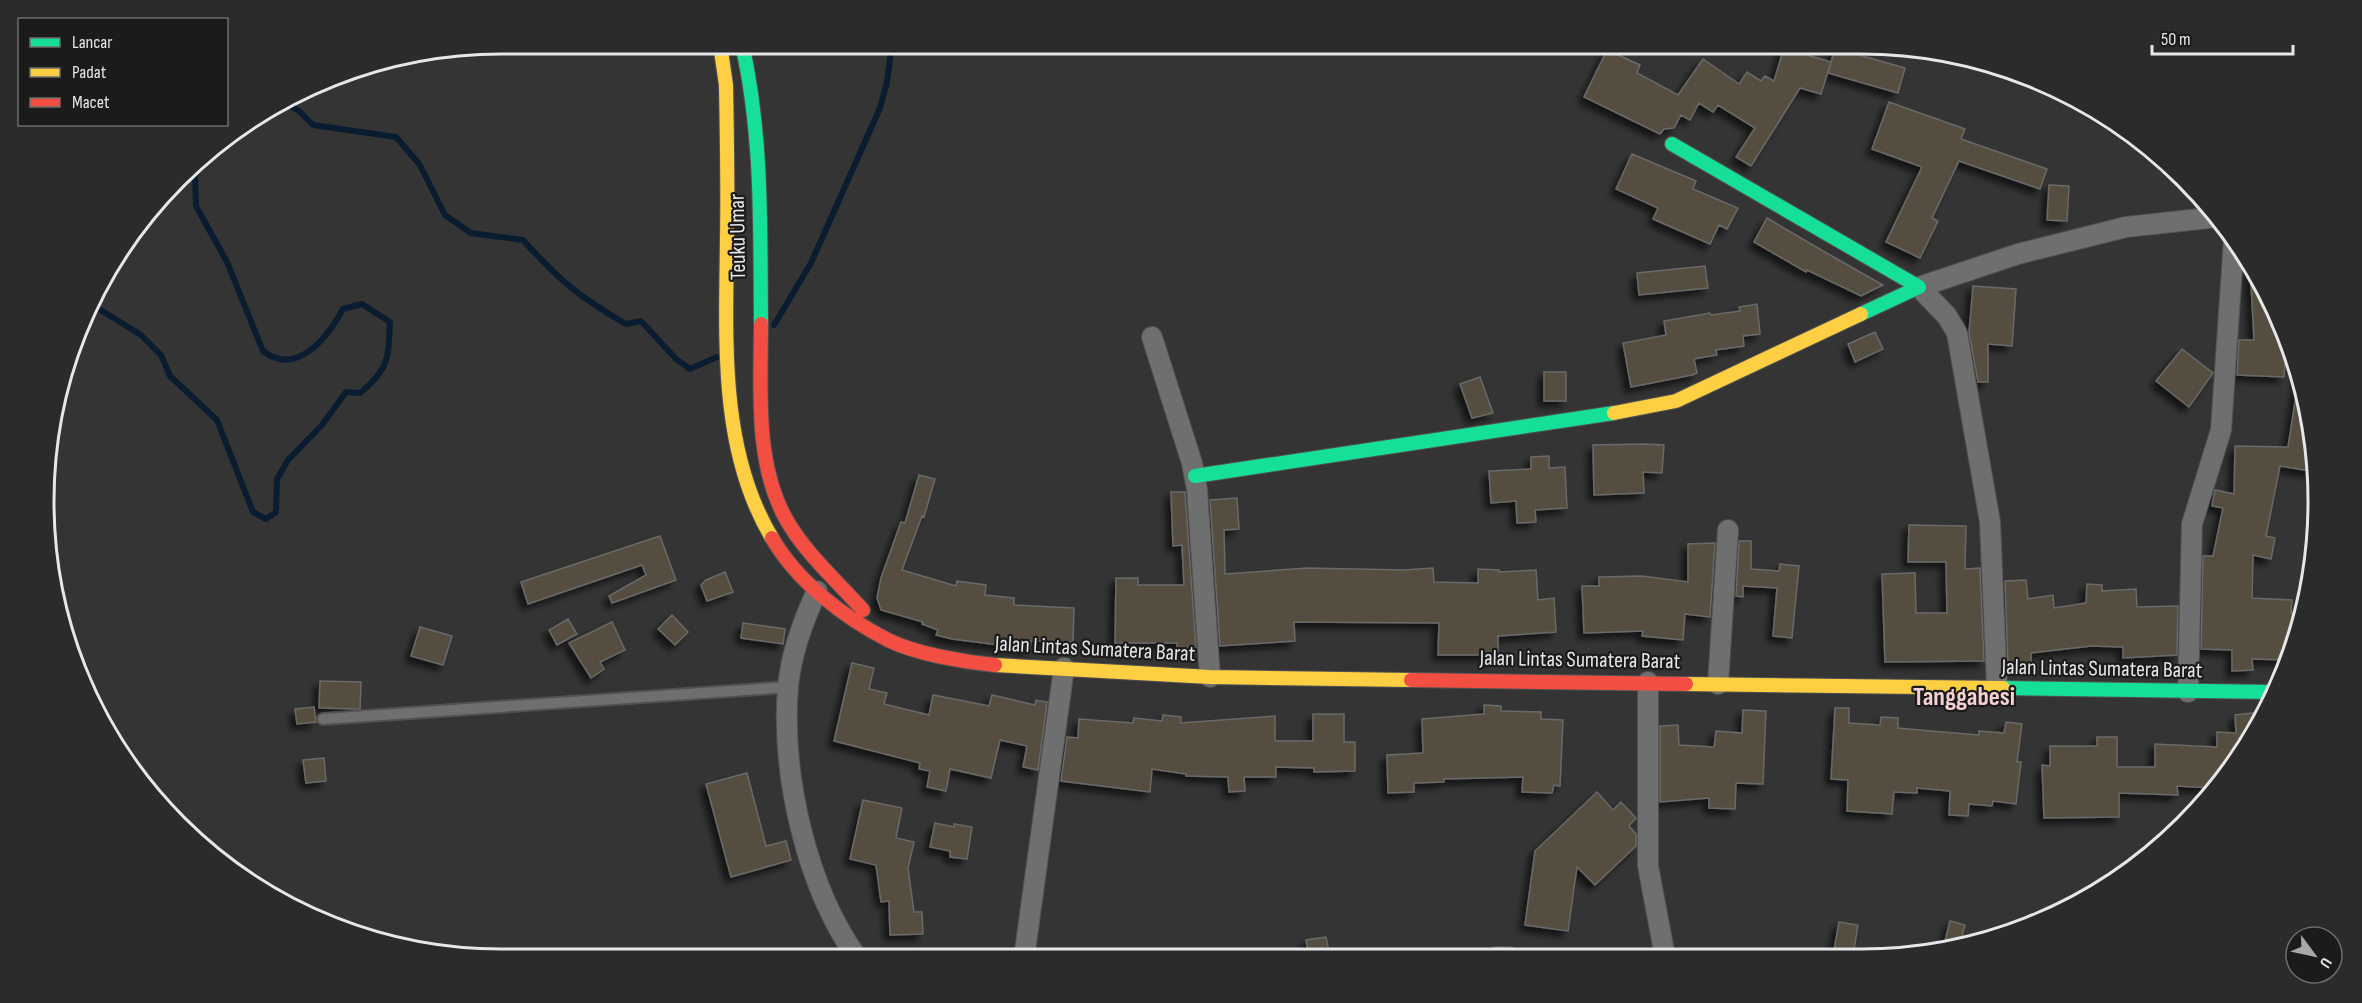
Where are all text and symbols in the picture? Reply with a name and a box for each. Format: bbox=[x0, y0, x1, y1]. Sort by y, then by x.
legend bbox=[18, 18, 228, 126]
scale bar bbox=[2152, 18, 2293, 56]
text: 50 m bbox=[2161, 29, 2191, 50]
text: Lancar bbox=[72, 32, 112, 53]
text: Padat bbox=[72, 62, 107, 83]
text: Macet bbox=[72, 92, 110, 113]
street label: Teuku Umar bbox=[724, 194, 752, 280]
street label: Jalan Lintas Sumatera Barat bbox=[993, 630, 1196, 668]
street label: Jalan Lintas Sumatera Barat bbox=[1478, 645, 1681, 675]
street label: Jalan Lintas Sumatera Barat bbox=[2000, 654, 2203, 684]
district label: Tanggabesi bbox=[1913, 682, 2015, 713]
north arrow bbox=[2284, 925, 2344, 985]
text: U bbox=[2315, 954, 2336, 971]

